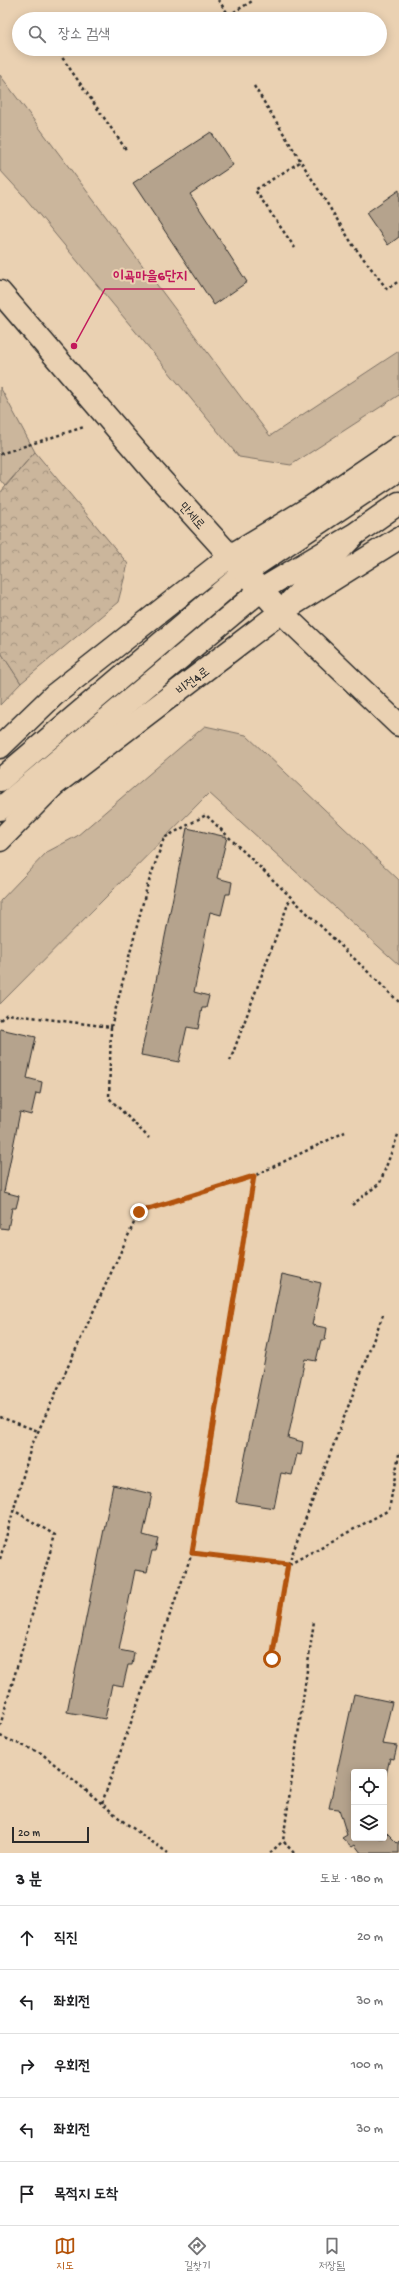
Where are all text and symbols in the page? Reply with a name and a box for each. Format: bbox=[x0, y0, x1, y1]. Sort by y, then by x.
search box bbox=[12, 12, 387, 56]
icon: search bbox=[26, 23, 48, 45]
text: 장소 검색 bbox=[58, 26, 110, 44]
callout: 이곡마을6단지 bbox=[105, 263, 195, 289]
text: 이곡마을6단지 bbox=[113, 269, 187, 286]
street label: 만세로 bbox=[175, 500, 207, 533]
street label: 비전4로 bbox=[174, 665, 213, 699]
route end bbox=[130, 1203, 148, 1221]
route start bbox=[263, 1650, 281, 1668]
map controls bbox=[351, 1769, 387, 1841]
button: locate bbox=[351, 1769, 387, 1805]
button: layers bbox=[351, 1805, 387, 1841]
scale bar bbox=[12, 1825, 89, 1844]
text: 20 m bbox=[18, 1828, 40, 1840]
text: 3 분 bbox=[16, 1871, 43, 1891]
text: 도보 · 180 m bbox=[320, 1872, 383, 1887]
icon: ahead bbox=[16, 1927, 38, 1949]
text: 직진 bbox=[54, 1930, 78, 1948]
text: 20 m bbox=[357, 1930, 383, 1945]
icon: left bbox=[16, 1991, 38, 2013]
text: 좌회전 bbox=[54, 1994, 90, 2012]
text: 30 m bbox=[357, 1994, 383, 2009]
icon: right bbox=[16, 2055, 38, 2077]
text: 우회전 bbox=[54, 2058, 90, 2076]
text: 100 m bbox=[351, 2058, 383, 2073]
icon: left bbox=[16, 2119, 38, 2141]
text: 좌회전 bbox=[54, 2122, 90, 2140]
text: 30 m bbox=[357, 2122, 383, 2137]
icon: arrive bbox=[16, 2183, 38, 2205]
text: 목적지 도착 bbox=[54, 2186, 118, 2204]
tab: 지도 bbox=[54, 2235, 76, 2273]
tab: 길찾기 bbox=[184, 2235, 210, 2273]
tab: 저장됨 bbox=[318, 2235, 345, 2273]

